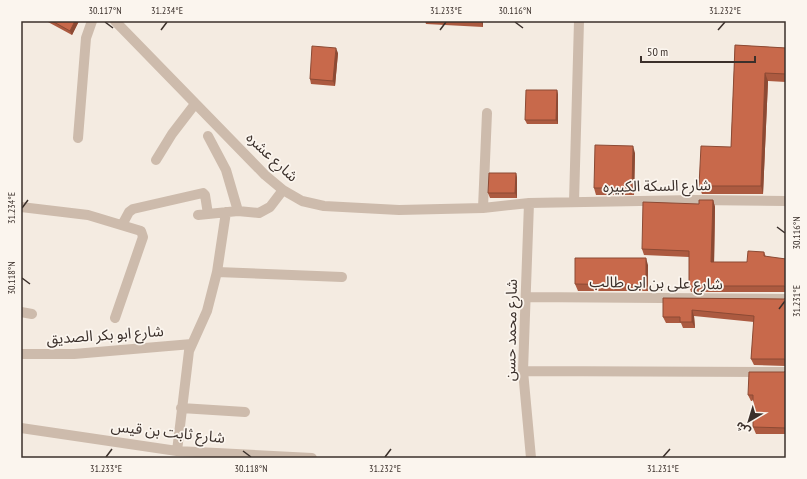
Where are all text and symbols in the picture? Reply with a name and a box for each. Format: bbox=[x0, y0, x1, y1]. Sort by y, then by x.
text: 30.117°N bbox=[88, 4, 122, 17]
text: 31.234°E bbox=[151, 4, 183, 17]
text: 31.233°E bbox=[430, 4, 462, 17]
text: 30.116°N bbox=[498, 4, 532, 17]
text: 31.232°E bbox=[709, 4, 741, 17]
scale bar bbox=[641, 38, 755, 64]
text: 50 m bbox=[647, 44, 668, 59]
street label: شارع عشره bbox=[240, 128, 302, 188]
street label: شارع السكة الكبيره bbox=[603, 175, 711, 199]
text: 31.234°E bbox=[5, 192, 18, 224]
text: 30.116°N bbox=[790, 216, 803, 250]
text: 30.118°N bbox=[5, 261, 18, 295]
street label: شارع على بن ابى طالب bbox=[589, 272, 723, 296]
street label: شارع محمد حسن bbox=[500, 278, 524, 381]
text: 31.231°E bbox=[790, 285, 803, 317]
street label: شارع ابو بكر الصديق bbox=[46, 321, 165, 351]
north arrow bbox=[729, 401, 769, 441]
street label: شارع ثابت بن قيس bbox=[110, 416, 226, 450]
text: ش bbox=[733, 419, 753, 439]
text: 31.233°E bbox=[90, 462, 122, 475]
text: 30.118°N bbox=[234, 462, 268, 475]
text: 31.232°E bbox=[369, 462, 401, 475]
text: 31.231°E bbox=[647, 462, 679, 475]

